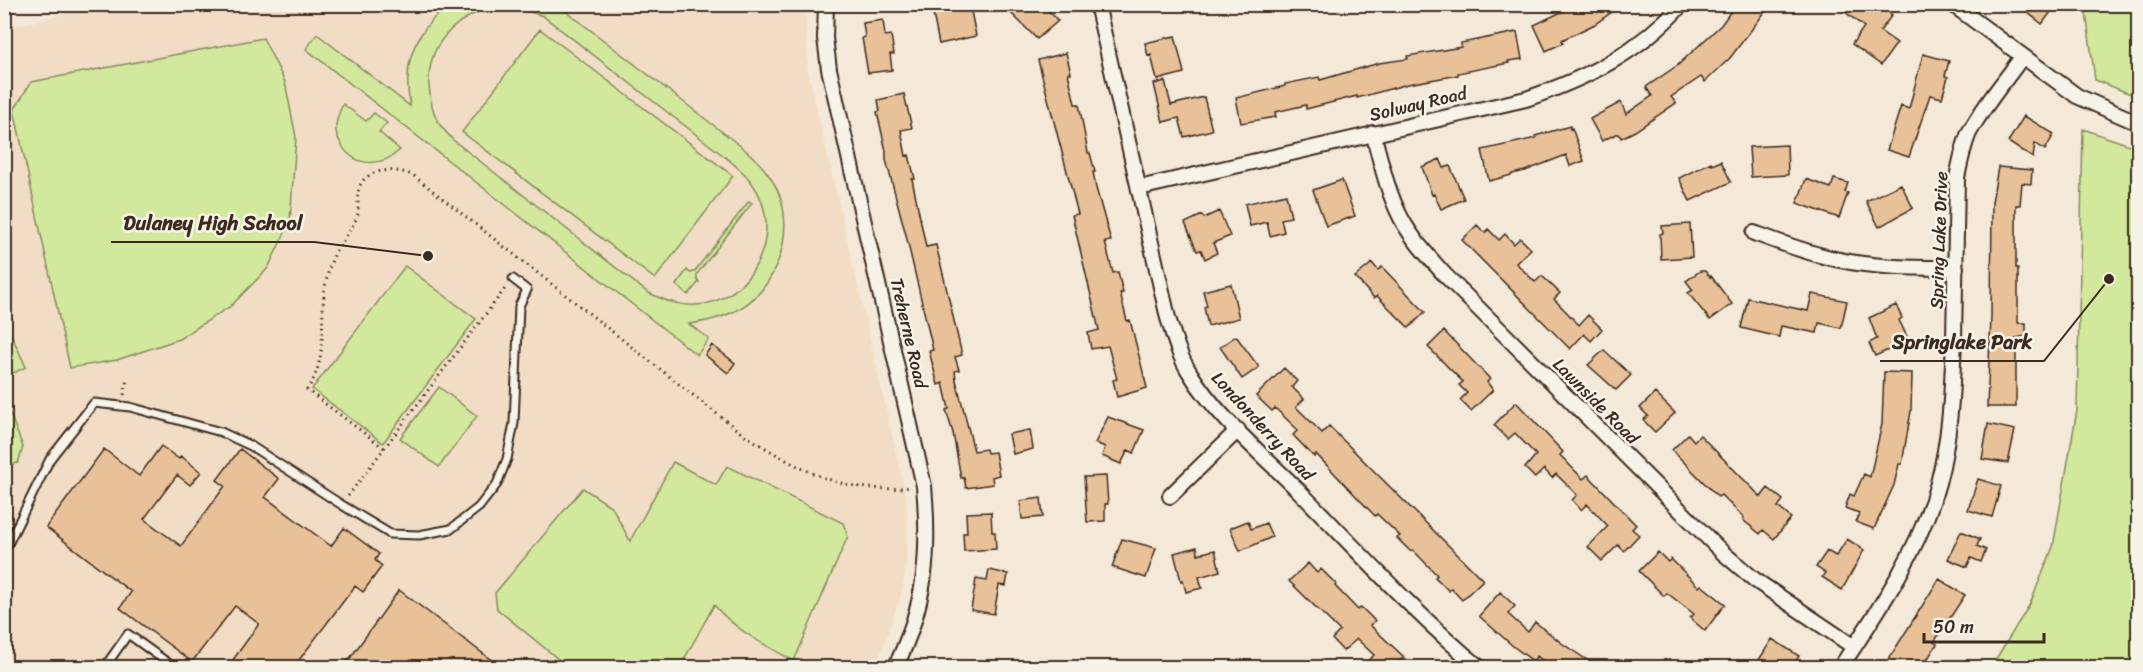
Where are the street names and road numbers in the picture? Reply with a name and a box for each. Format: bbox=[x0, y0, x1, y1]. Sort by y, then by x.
street label: Solway Road bbox=[1366, 77, 1471, 131]
street label: Spring Lake Drive bbox=[1921, 171, 1957, 309]
street label: Treherne Road bbox=[881, 274, 938, 393]
street label: Lawnside Road bbox=[1545, 350, 1648, 453]
street label: Londonderry Road bbox=[1203, 363, 1324, 490]

